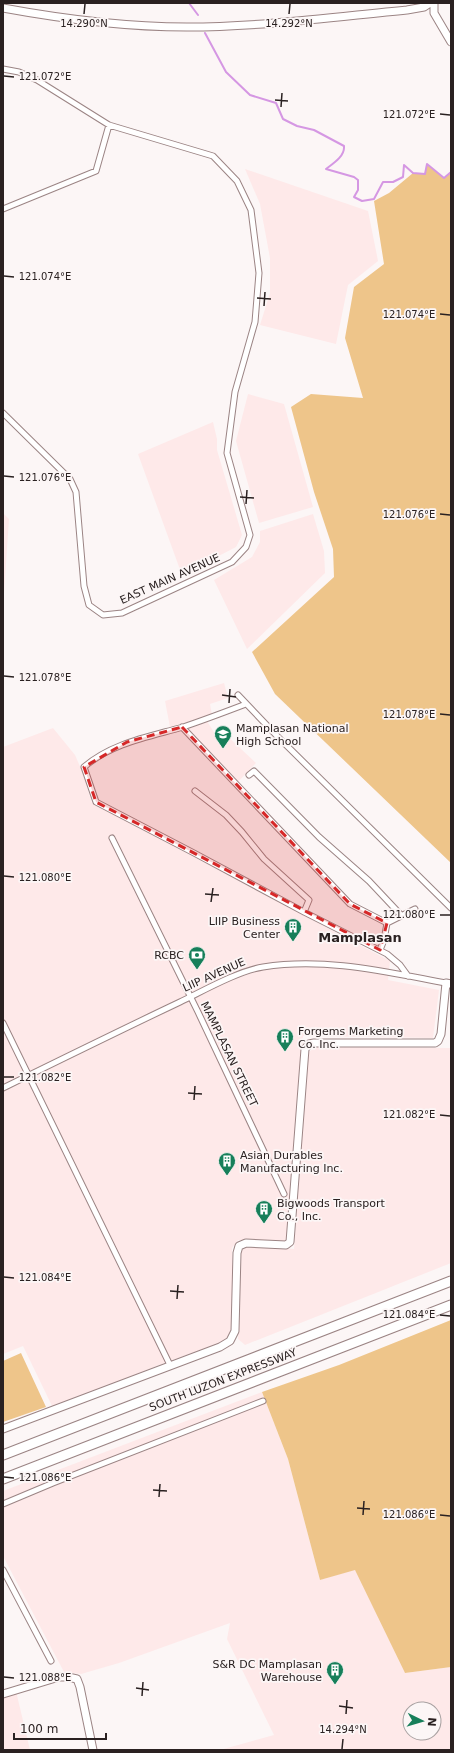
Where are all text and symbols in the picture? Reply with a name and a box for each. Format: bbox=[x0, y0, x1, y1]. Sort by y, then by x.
text: 14.290°N bbox=[60, 18, 108, 29]
text: 14.292°N bbox=[265, 18, 313, 29]
text: 121.072°E bbox=[19, 71, 71, 82]
text: 121.072°E bbox=[383, 109, 435, 120]
text: 121.074°E bbox=[19, 271, 71, 282]
text: 121.074°E bbox=[383, 309, 435, 320]
text: 121.076°E bbox=[19, 472, 71, 483]
text: 121.076°E bbox=[383, 509, 435, 520]
street label: EAST MAIN AVENUE bbox=[118, 551, 222, 607]
text: 121.078°E bbox=[19, 672, 71, 683]
text: 121.078°E bbox=[383, 709, 435, 720]
place label: Mamplasan National High School bbox=[236, 722, 349, 748]
school or university icon: Mamplasan National High School bbox=[213, 724, 233, 749]
text: 121.080°E bbox=[19, 872, 71, 883]
text: 121.080°E bbox=[383, 909, 435, 920]
place label: LIIP Business Center bbox=[209, 915, 280, 941]
building icon: LIIP Business Center bbox=[283, 917, 303, 942]
district label: Mamplasan bbox=[318, 930, 402, 945]
bank icon: RCBC bbox=[187, 945, 207, 970]
place label: RCBC bbox=[154, 949, 184, 962]
street label: LIIP AVENUE bbox=[181, 955, 247, 995]
street label: MAMPLASAN STREET bbox=[198, 999, 260, 1109]
place label: Forgems Marketing Co. Inc. bbox=[298, 1025, 404, 1051]
building icon: Forgems Marketing Co. Inc. bbox=[275, 1027, 295, 1052]
text: 121.082°E bbox=[19, 1072, 71, 1083]
text: 121.082°E bbox=[383, 1109, 435, 1120]
place label: Asian Durables Manufacturing Inc. bbox=[240, 1149, 343, 1175]
building icon: Asian Durables Manufacturing Inc. bbox=[217, 1151, 237, 1176]
place label: Bigwoods Transport Co., Inc. bbox=[277, 1197, 386, 1223]
building icon: Bigwoods Transport Co., Inc. bbox=[254, 1199, 274, 1224]
text: 121.084°E bbox=[19, 1272, 71, 1283]
text: 121.084°E bbox=[383, 1309, 435, 1320]
street label: SOUTH LUZON EXPRESSWAY bbox=[147, 1346, 299, 1414]
text: 121.086°E bbox=[19, 1472, 71, 1483]
text: 121.086°E bbox=[383, 1509, 435, 1520]
place label: S&R DC Mamplasan Warehouse bbox=[212, 1658, 322, 1684]
building icon: S&R DC Mamplasan Warehouse bbox=[325, 1660, 345, 1685]
text: 121.088°E bbox=[19, 1672, 71, 1683]
north arrow bbox=[402, 1701, 442, 1741]
scale bar bbox=[14, 1715, 106, 1741]
text: N bbox=[425, 1717, 438, 1727]
text: 100 m bbox=[20, 1722, 58, 1736]
text: 14.294°N bbox=[319, 1724, 367, 1735]

